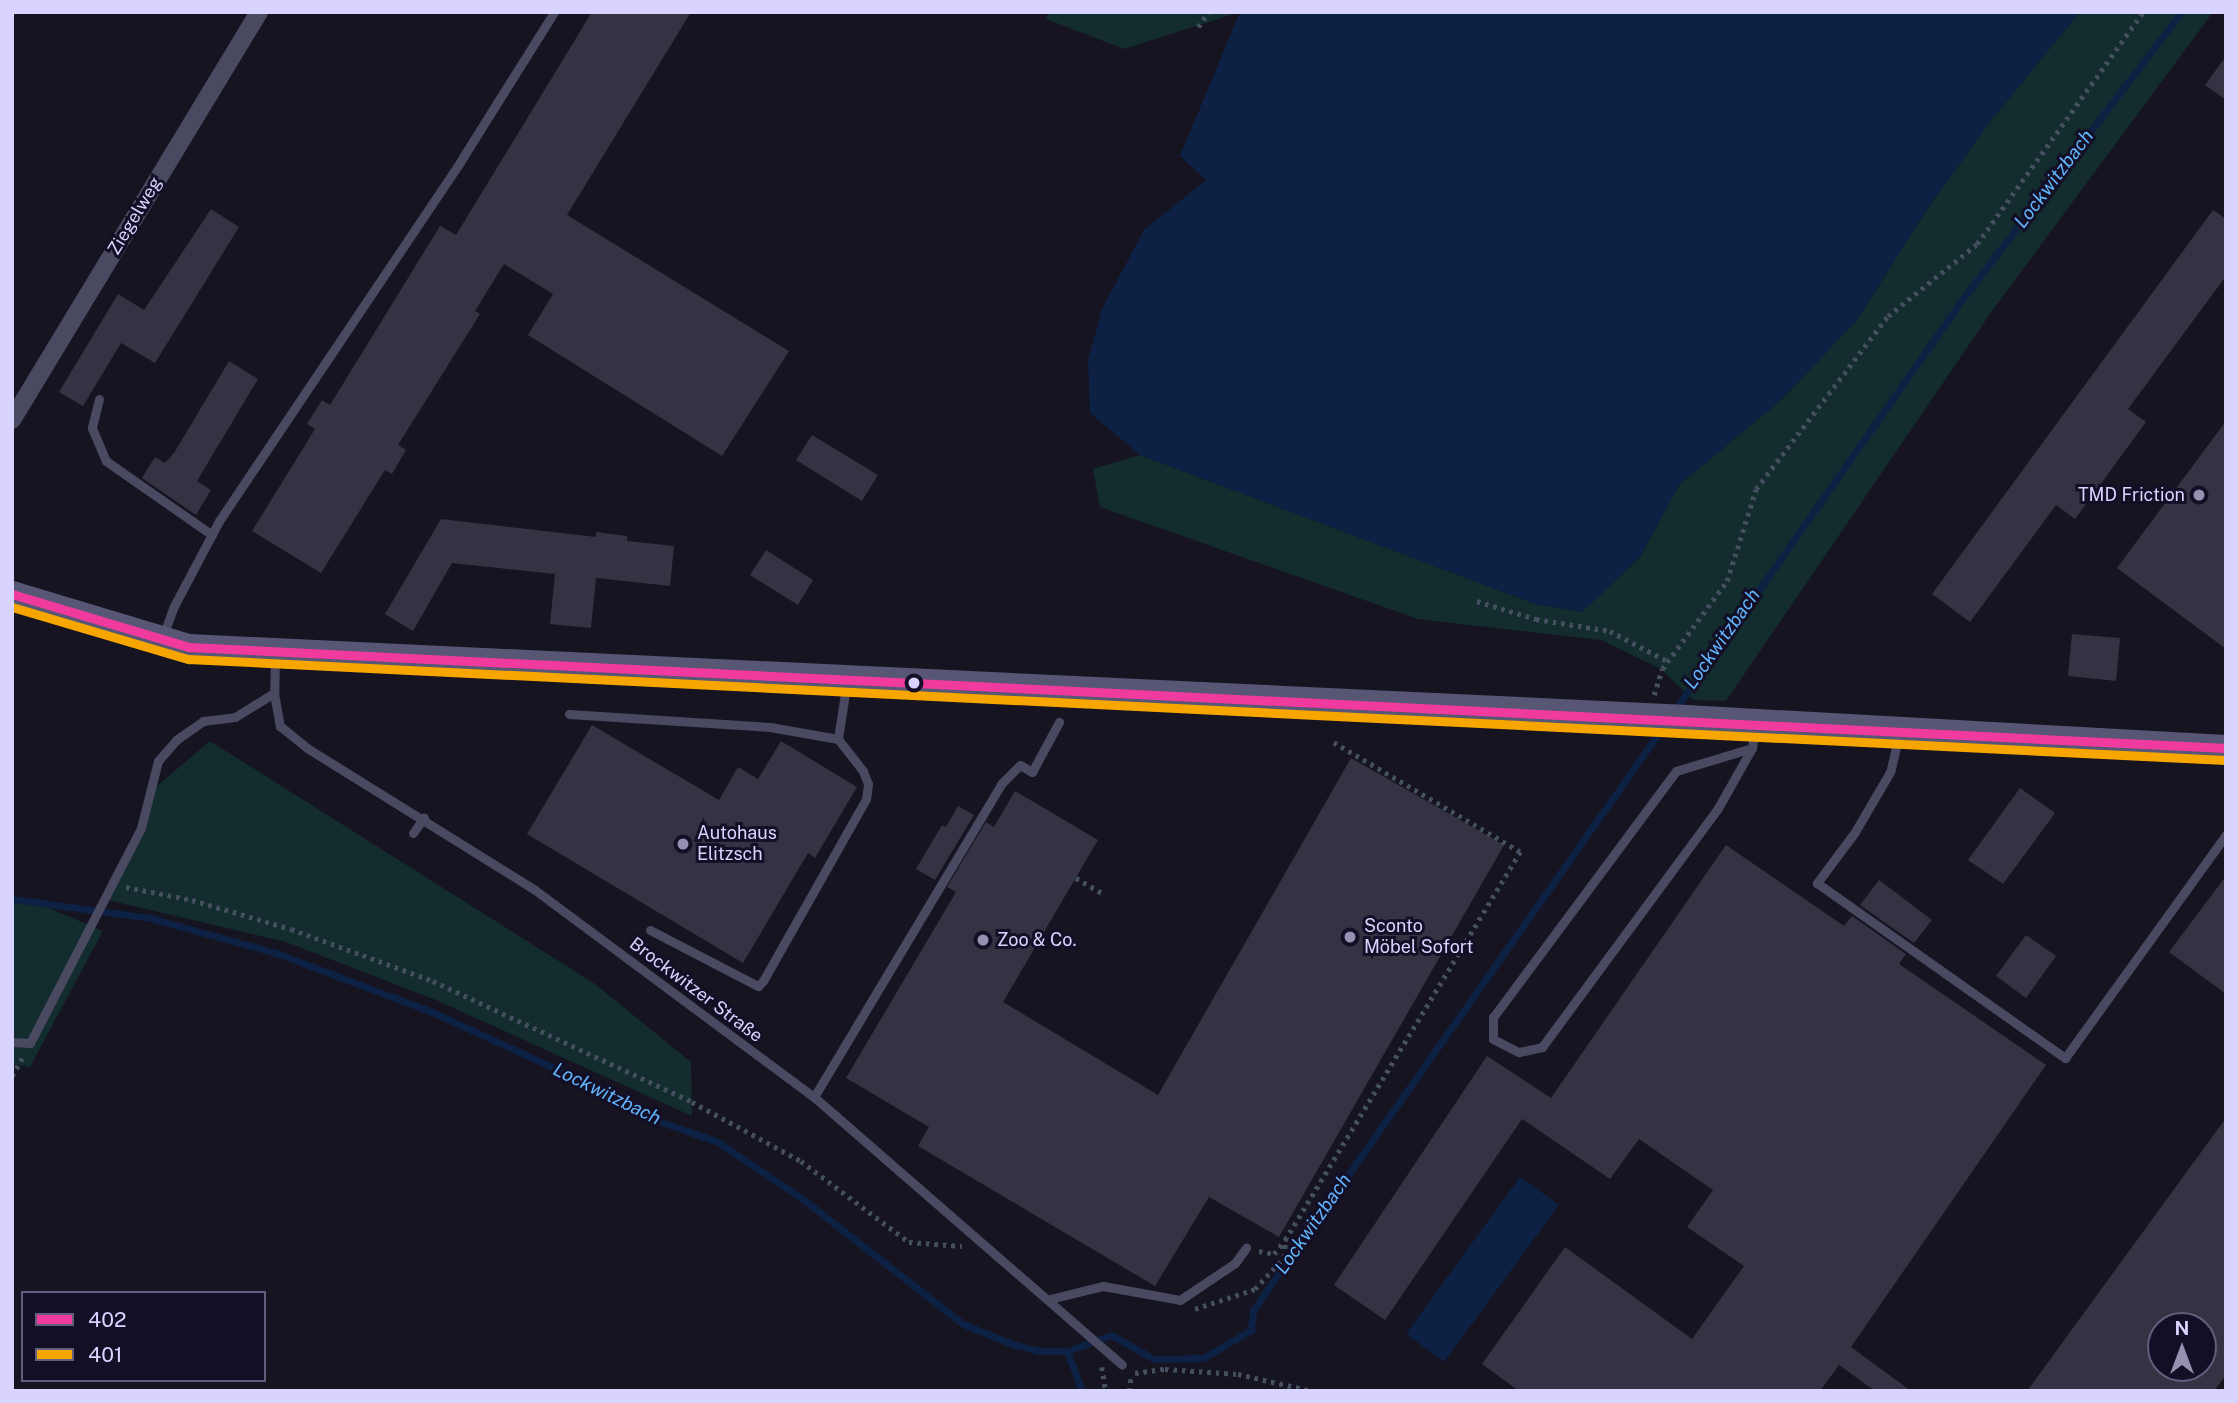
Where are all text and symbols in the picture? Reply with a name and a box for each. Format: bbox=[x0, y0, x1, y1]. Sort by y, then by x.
water label: Lockwitzbach bbox=[2010, 125, 2098, 233]
street label: Ziegelweg bbox=[103, 173, 167, 259]
place label: TMD Friction bbox=[2078, 484, 2185, 506]
marker: TMD Friction bbox=[2191, 487, 2207, 503]
water label: Lockwitzbach bbox=[1679, 584, 1765, 694]
unlabelled marker bbox=[907, 676, 921, 690]
place label: Autohaus Elitzsch bbox=[697, 823, 777, 866]
marker: Autohaus Elitzsch bbox=[675, 836, 691, 852]
place label: Sconto Möbel Sofort bbox=[1364, 916, 1474, 958]
place label: Zoo & Co. bbox=[997, 929, 1077, 951]
marker: Sconto Möbel Sofort bbox=[1342, 929, 1358, 945]
marker: Zoo & Co. bbox=[975, 932, 991, 948]
street label: Brockwitzer Straße bbox=[625, 933, 767, 1047]
water label: Lockwitzbach bbox=[549, 1058, 665, 1130]
water label: Lockwitzbach bbox=[1270, 1169, 1356, 1279]
legend bbox=[21, 1291, 266, 1382]
text: 402 bbox=[88, 1307, 127, 1332]
north arrow bbox=[2147, 1312, 2217, 1382]
text: N bbox=[2175, 1317, 2189, 1339]
text: 401 bbox=[88, 1342, 123, 1367]

